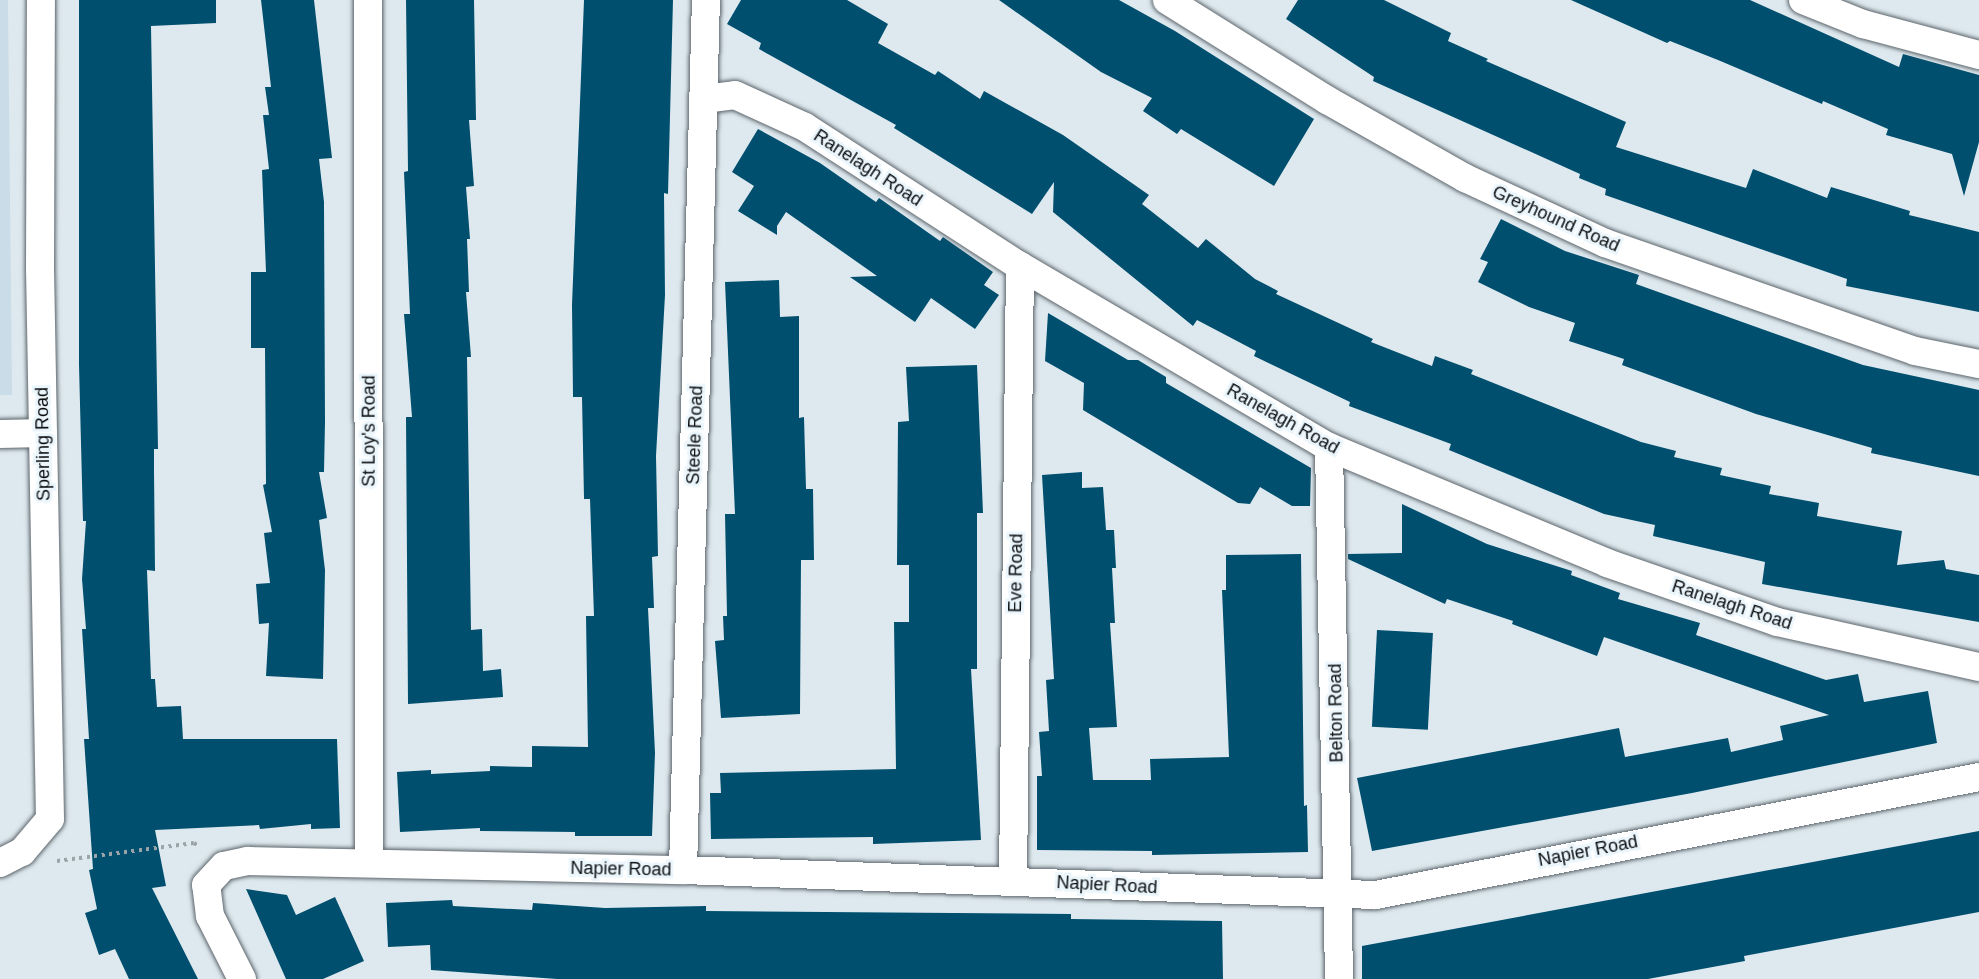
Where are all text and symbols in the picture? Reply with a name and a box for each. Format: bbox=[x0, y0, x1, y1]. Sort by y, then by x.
street label: Ranelagh Road bbox=[810, 125, 926, 211]
street label: Greyhound Road bbox=[1489, 181, 1623, 257]
street label: St Loy's Road bbox=[358, 375, 380, 487]
street label: Ranelagh Road bbox=[1223, 379, 1343, 459]
street label: Steele Road bbox=[682, 385, 708, 485]
street label: Sperling Road bbox=[31, 387, 55, 501]
street label: Eve Road bbox=[1005, 533, 1027, 613]
street label: Ranelagh Road bbox=[1669, 575, 1795, 635]
street label: Belton Road bbox=[1324, 663, 1348, 763]
street label: Napier Road bbox=[1536, 831, 1640, 871]
street label: Napier Road bbox=[570, 857, 672, 881]
street label: Napier Road bbox=[1056, 872, 1158, 898]

